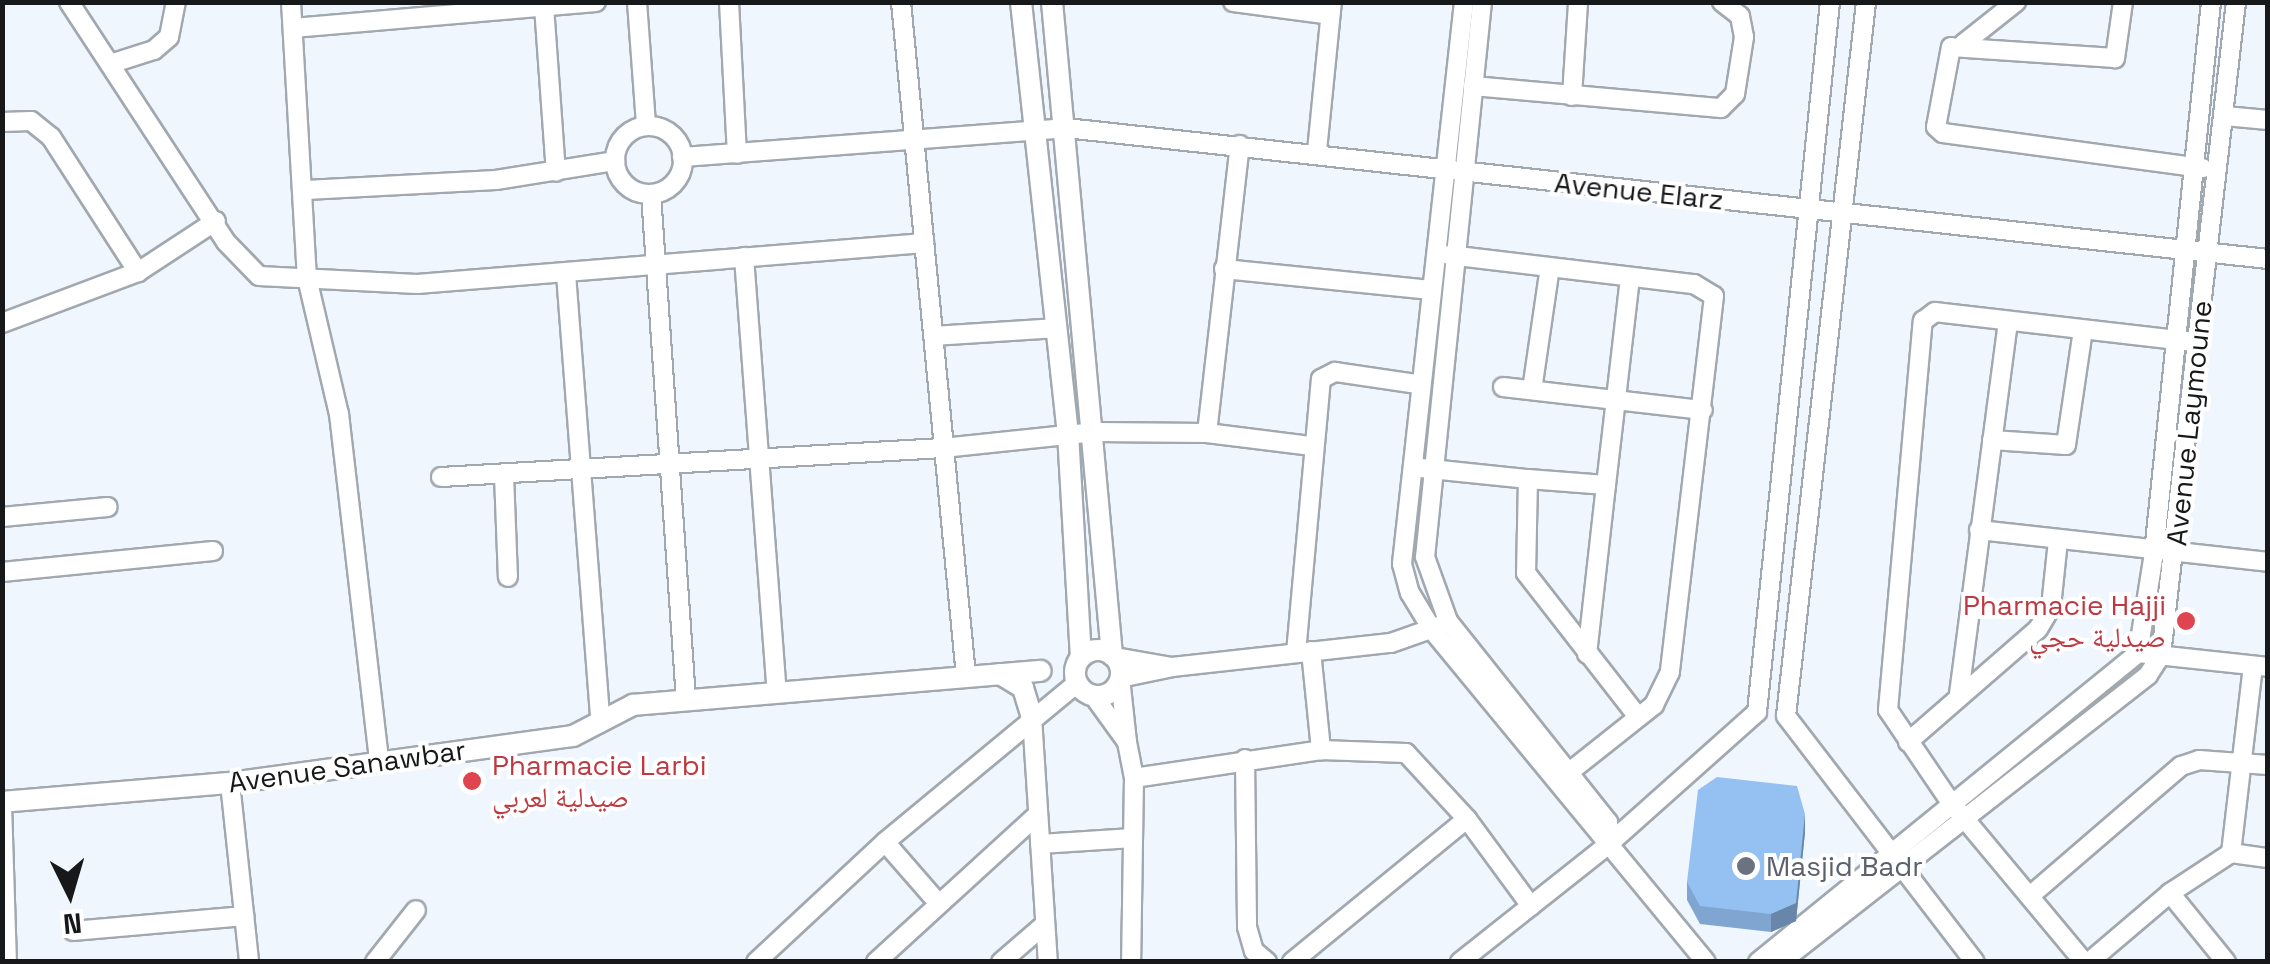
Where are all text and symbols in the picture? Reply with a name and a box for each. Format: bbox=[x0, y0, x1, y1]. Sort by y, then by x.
street label: Avenue Elarz bbox=[1553, 165, 1725, 217]
street label: Avenue Laymoune bbox=[2159, 299, 2219, 547]
place label: Pharmacie Hajji صيدلية حجي bbox=[1963, 588, 2166, 654]
marker: Pharmacie Hajji صيدلية حجي bbox=[2175, 610, 2197, 632]
street label: Avenue Sanawbar bbox=[226, 733, 468, 799]
place label: Pharmacie Larbi صيدلية لعربي bbox=[492, 748, 707, 814]
marker: Pharmacie Larbi صيدلية لعربي bbox=[461, 770, 483, 792]
north arrow bbox=[20, 844, 120, 944]
place label: Masjid Badr bbox=[1766, 849, 1923, 883]
marker: Masjid Badr bbox=[1735, 855, 1757, 877]
text: N bbox=[62, 905, 84, 943]

